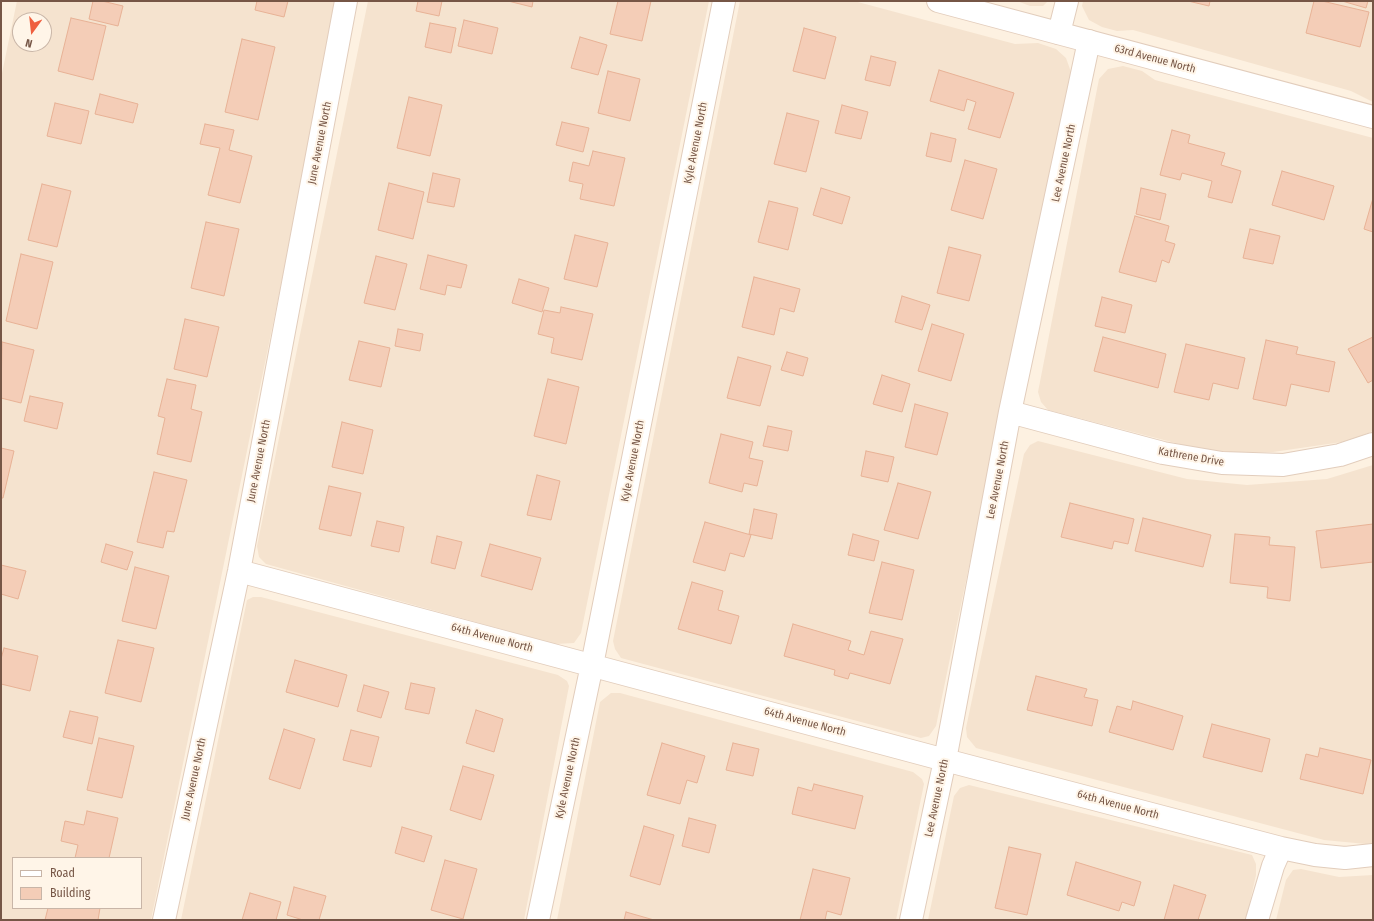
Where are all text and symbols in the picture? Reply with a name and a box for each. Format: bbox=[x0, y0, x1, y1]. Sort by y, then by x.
north arrow bbox=[12, 12, 52, 52]
text: N bbox=[24, 36, 34, 50]
street label: 63rd Avenue North bbox=[1113, 42, 1197, 76]
street label: June Avenue North bbox=[306, 101, 334, 185]
street label: Kyle Avenue North bbox=[682, 101, 710, 185]
street label: Lee Avenue North bbox=[1049, 123, 1079, 203]
street label: June Avenue North bbox=[245, 419, 273, 503]
street label: Kyle Avenue North bbox=[619, 419, 647, 503]
street label: Lee Avenue North bbox=[984, 440, 1012, 520]
street label: Kathrene Drive bbox=[1157, 445, 1225, 469]
street label: 64th Avenue North bbox=[450, 621, 534, 655]
street label: 64th Avenue North bbox=[763, 705, 847, 739]
street label: Kyle Avenue North bbox=[553, 736, 583, 820]
street label: June Avenue North bbox=[179, 737, 209, 821]
street label: Lee Avenue North bbox=[922, 758, 952, 838]
street label: 64th Avenue North bbox=[1076, 788, 1160, 822]
legend bbox=[12, 857, 142, 909]
text: Road bbox=[50, 866, 75, 880]
text: Building bbox=[50, 886, 90, 900]

